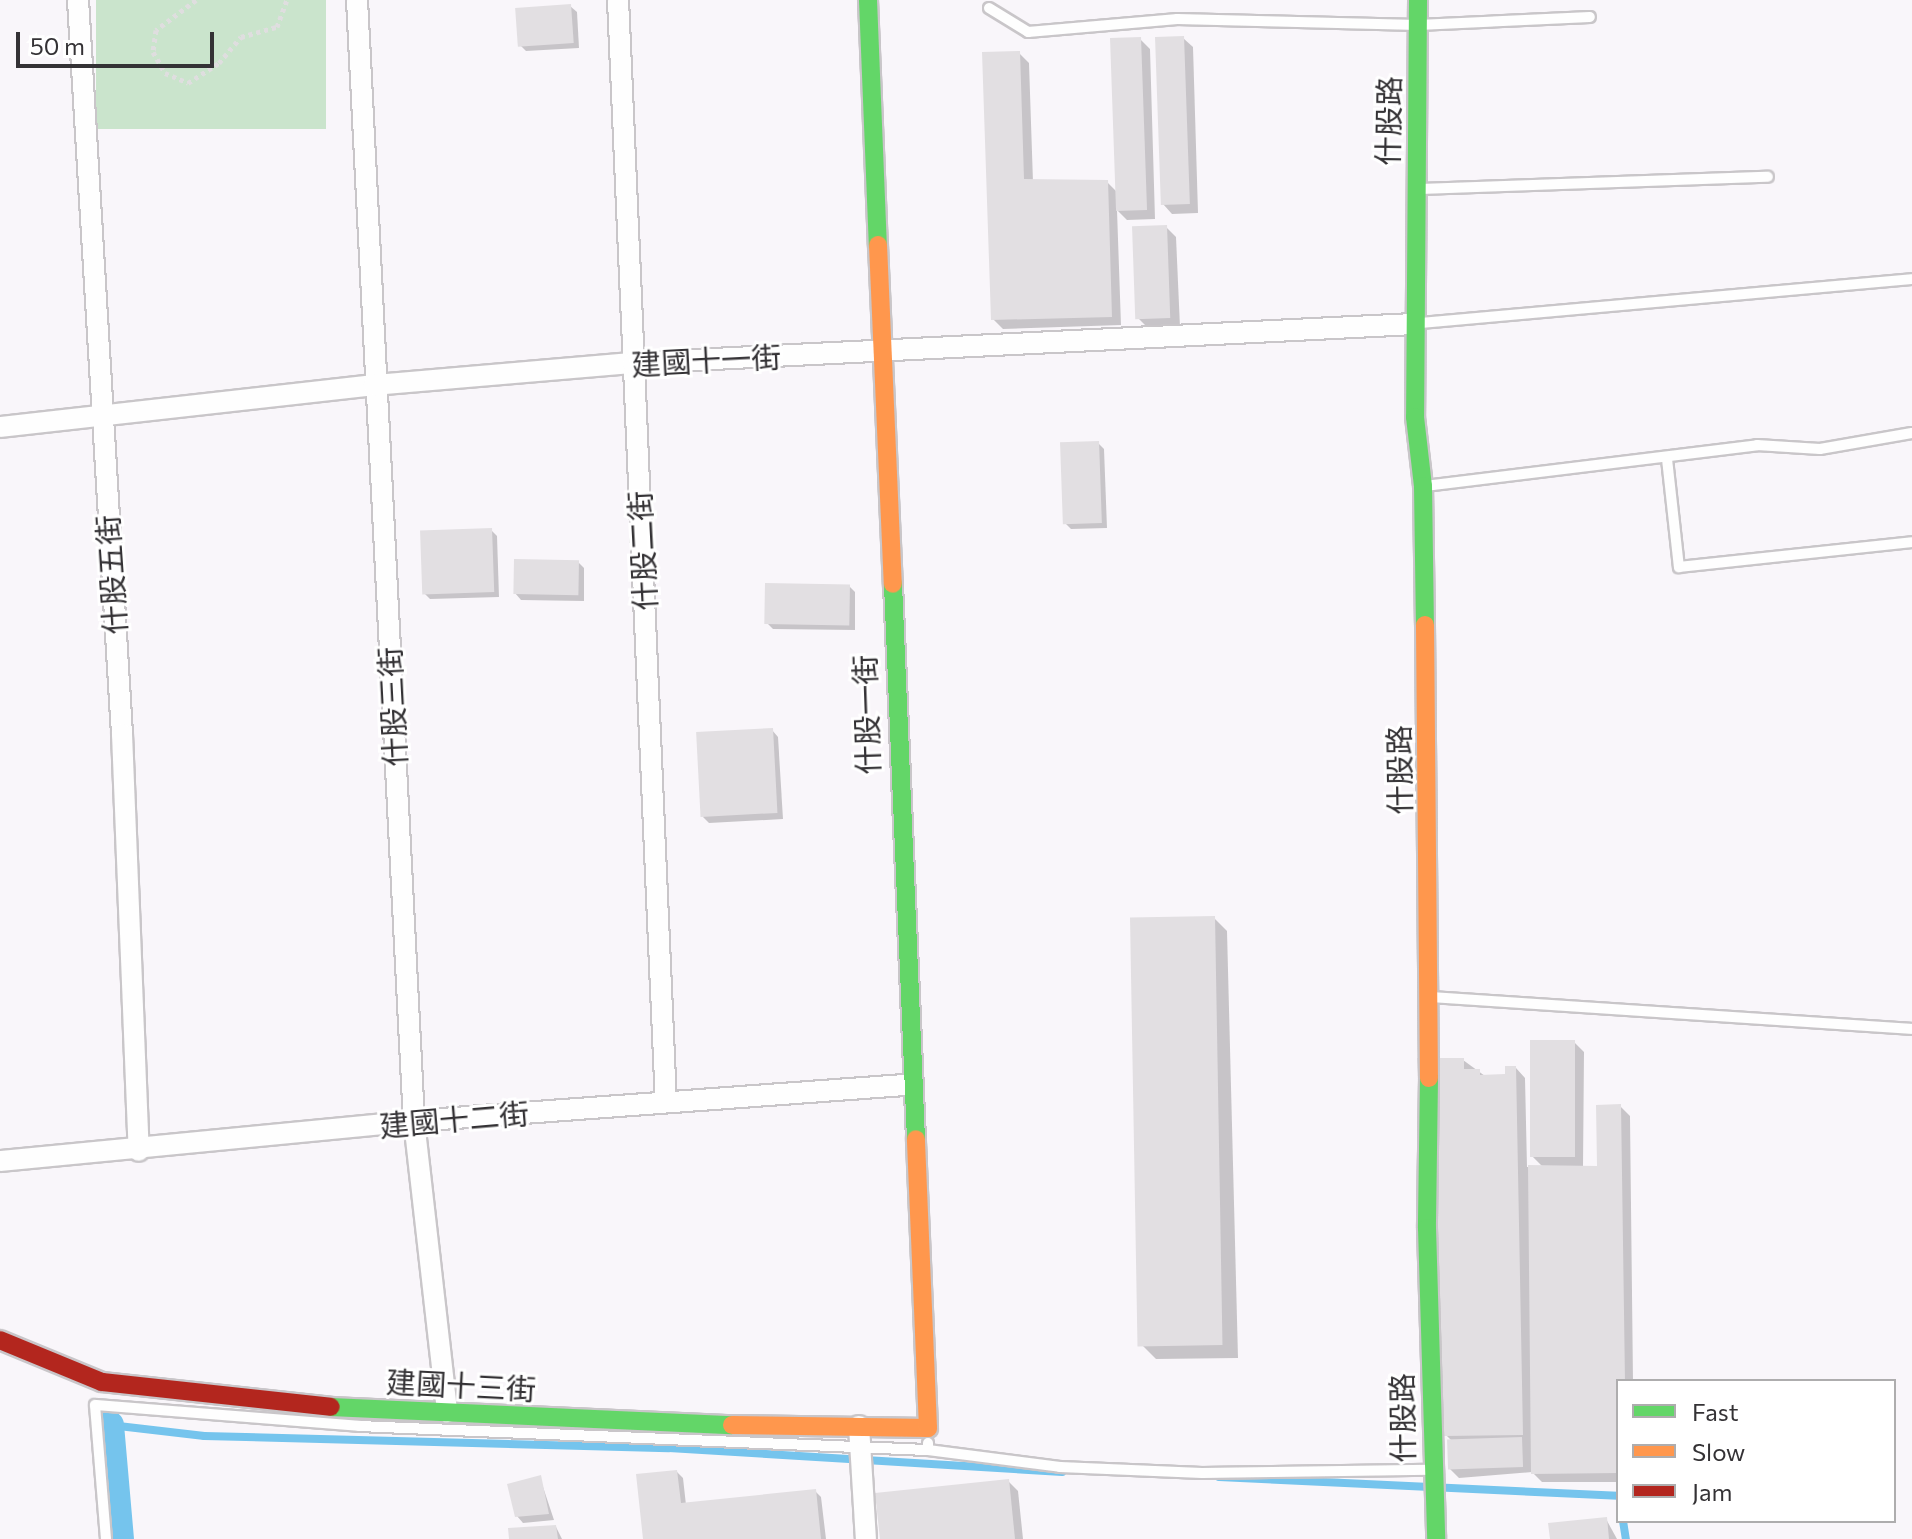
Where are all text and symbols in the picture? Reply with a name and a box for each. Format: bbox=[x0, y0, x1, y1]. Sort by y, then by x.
scale bar bbox=[20, 16, 218, 66]
text: 50 m bbox=[30, 31, 85, 60]
street label: 什股路 bbox=[1369, 76, 1407, 166]
street label: 建國十一街 bbox=[630, 338, 782, 382]
street label: 什股二街 bbox=[621, 490, 663, 612]
street label: 什股五街 bbox=[89, 514, 133, 636]
street label: 什股三街 bbox=[371, 646, 413, 768]
street label: 什股一街 bbox=[846, 654, 886, 776]
street label: 什股路 bbox=[1380, 725, 1418, 815]
street label: 建國十二街 bbox=[378, 1095, 530, 1143]
street label: 建國十三街 bbox=[385, 1363, 537, 1407]
street label: 什股路 bbox=[1383, 1373, 1421, 1463]
legend bbox=[1616, 1379, 1896, 1523]
text: Fast bbox=[1692, 1397, 1739, 1426]
text: Slow bbox=[1692, 1437, 1745, 1466]
text: Jam bbox=[1692, 1477, 1732, 1506]

